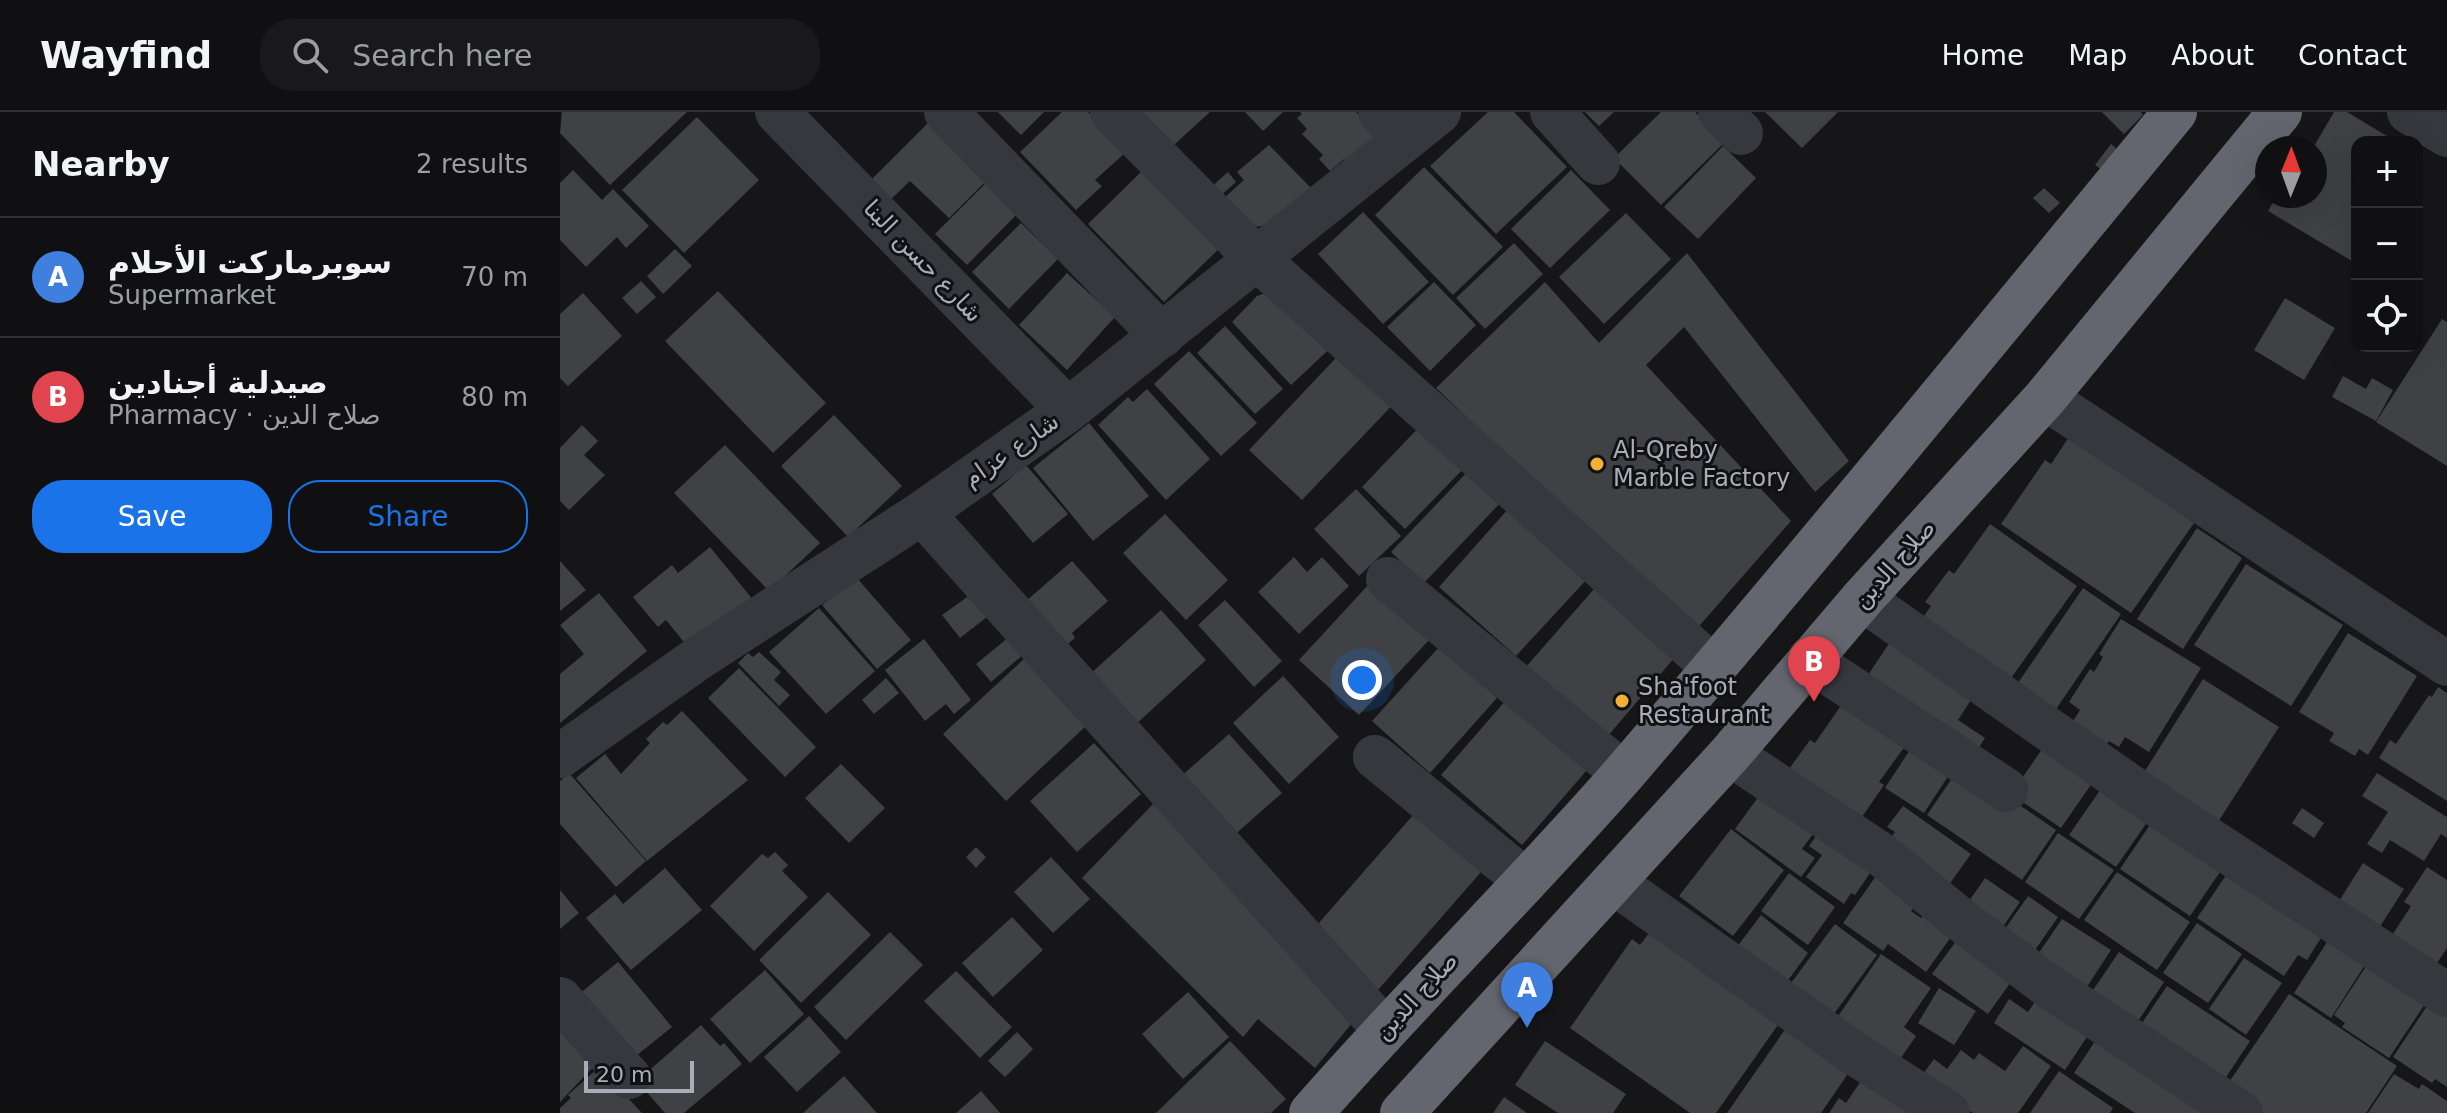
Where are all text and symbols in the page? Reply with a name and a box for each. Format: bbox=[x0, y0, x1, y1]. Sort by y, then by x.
search box bbox=[260, 19, 820, 91]
text: Wayfind bbox=[40, 33, 212, 77]
icon: search bbox=[288, 33, 332, 77]
text: Search here bbox=[352, 38, 532, 73]
text: Home bbox=[1941, 39, 2024, 72]
text: Map bbox=[2068, 39, 2127, 72]
text: About bbox=[2171, 39, 2254, 72]
text: Contact bbox=[2298, 39, 2407, 72]
north arrow bbox=[2255, 136, 2327, 208]
map controls bbox=[2351, 136, 2423, 352]
button: + bbox=[2351, 136, 2423, 208]
text: Nearby bbox=[32, 144, 170, 184]
text: 2 results bbox=[416, 149, 528, 179]
street label: شارع حسن البنا bbox=[858, 194, 988, 328]
button: − bbox=[2351, 208, 2423, 280]
text: سوبرماركت الأحلام bbox=[108, 245, 392, 280]
text: A bbox=[48, 262, 68, 292]
text: 70 m bbox=[461, 262, 528, 292]
text: Supermarket bbox=[108, 280, 276, 310]
button: locate bbox=[2351, 280, 2423, 352]
text: صيدلية أجنادين bbox=[108, 365, 328, 400]
text: B bbox=[48, 382, 68, 412]
text: 80 m bbox=[461, 382, 528, 412]
text: Pharmacy · صلاح الدين bbox=[108, 400, 381, 430]
street label: شارع عزام bbox=[958, 407, 1064, 493]
place label: Al-Qreby Marble Factory bbox=[1613, 436, 1790, 492]
marker: Al-Qreby Marble Factory bbox=[1588, 455, 1606, 473]
button: Save bbox=[32, 480, 272, 553]
button: Share bbox=[288, 480, 528, 553]
street label: صلاح الدين bbox=[1847, 514, 1941, 614]
pin: B bbox=[1788, 636, 1840, 702]
your location bbox=[1342, 660, 1382, 700]
place label: Sha'foot Restaurant bbox=[1638, 673, 1769, 729]
marker: Sha'foot Restaurant bbox=[1613, 692, 1631, 710]
street label: صلاح الدين bbox=[1368, 946, 1464, 1046]
pin: A bbox=[1501, 962, 1553, 1028]
scale bar bbox=[584, 1057, 694, 1093]
text: 20 m bbox=[596, 1062, 652, 1087]

